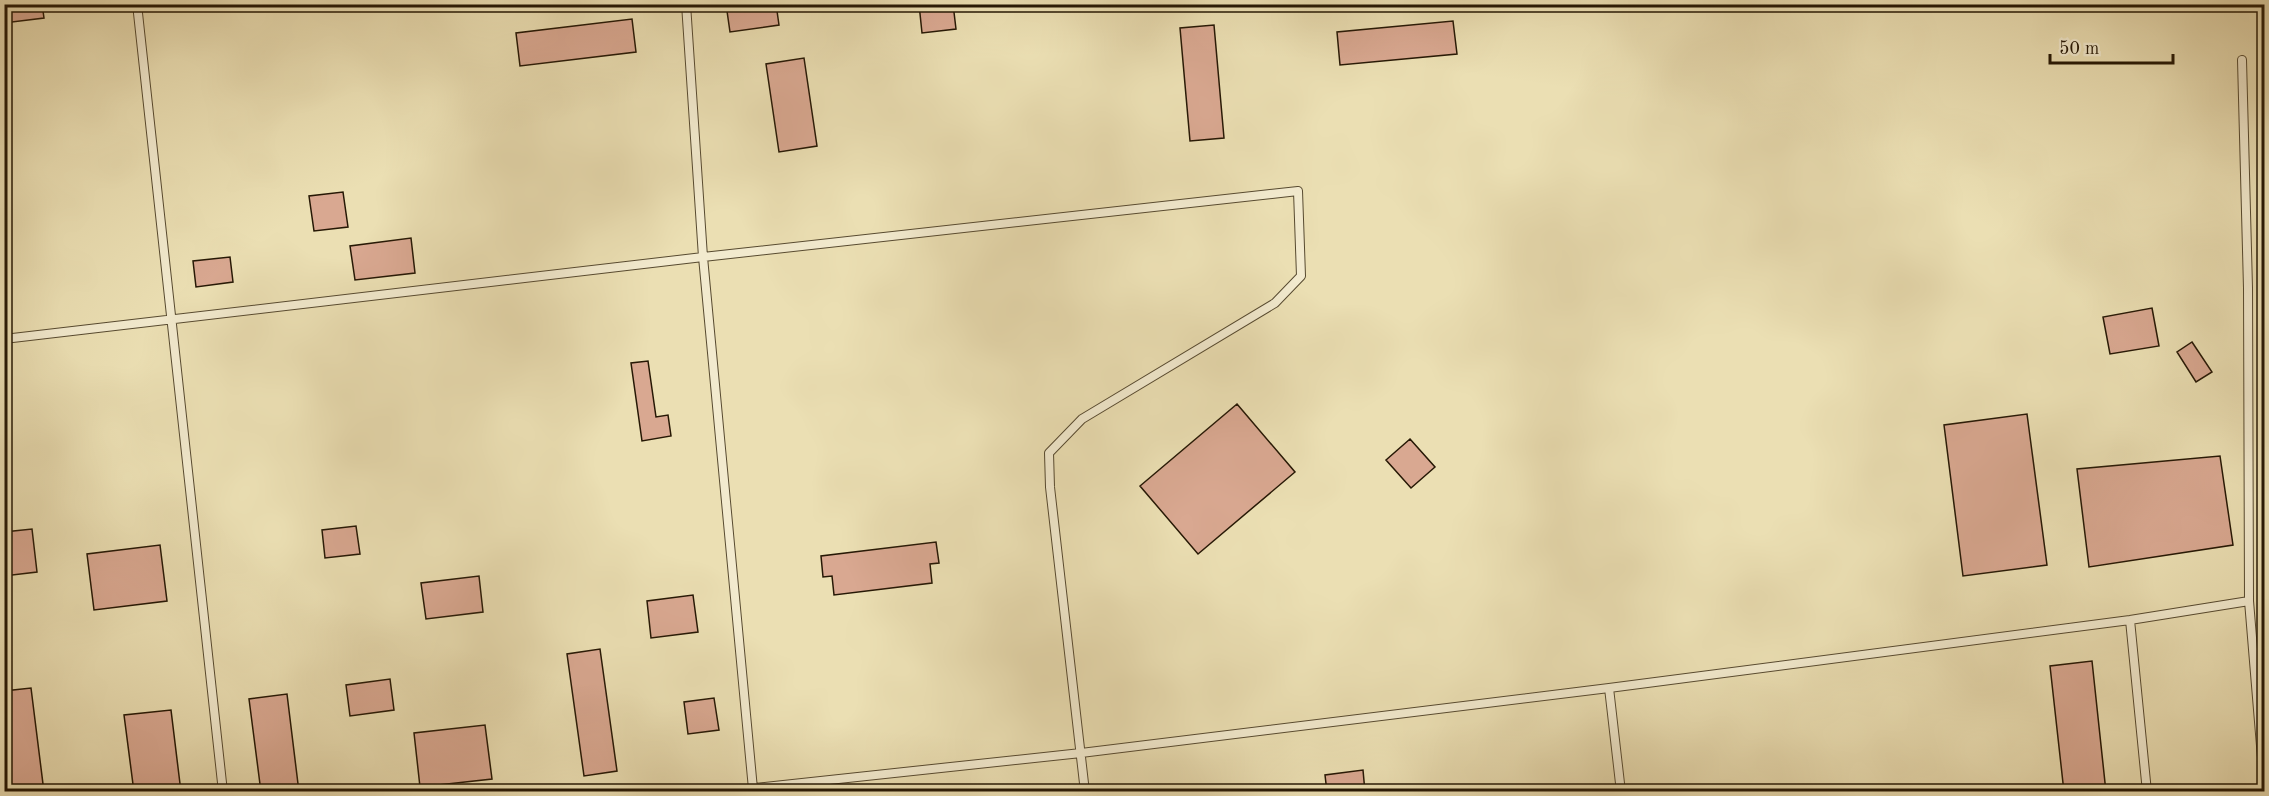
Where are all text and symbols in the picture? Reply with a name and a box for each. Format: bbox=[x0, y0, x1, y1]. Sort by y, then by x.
scale bar bbox=[2050, 27, 2173, 65]
text: 50 m bbox=[2059, 40, 2099, 58]

